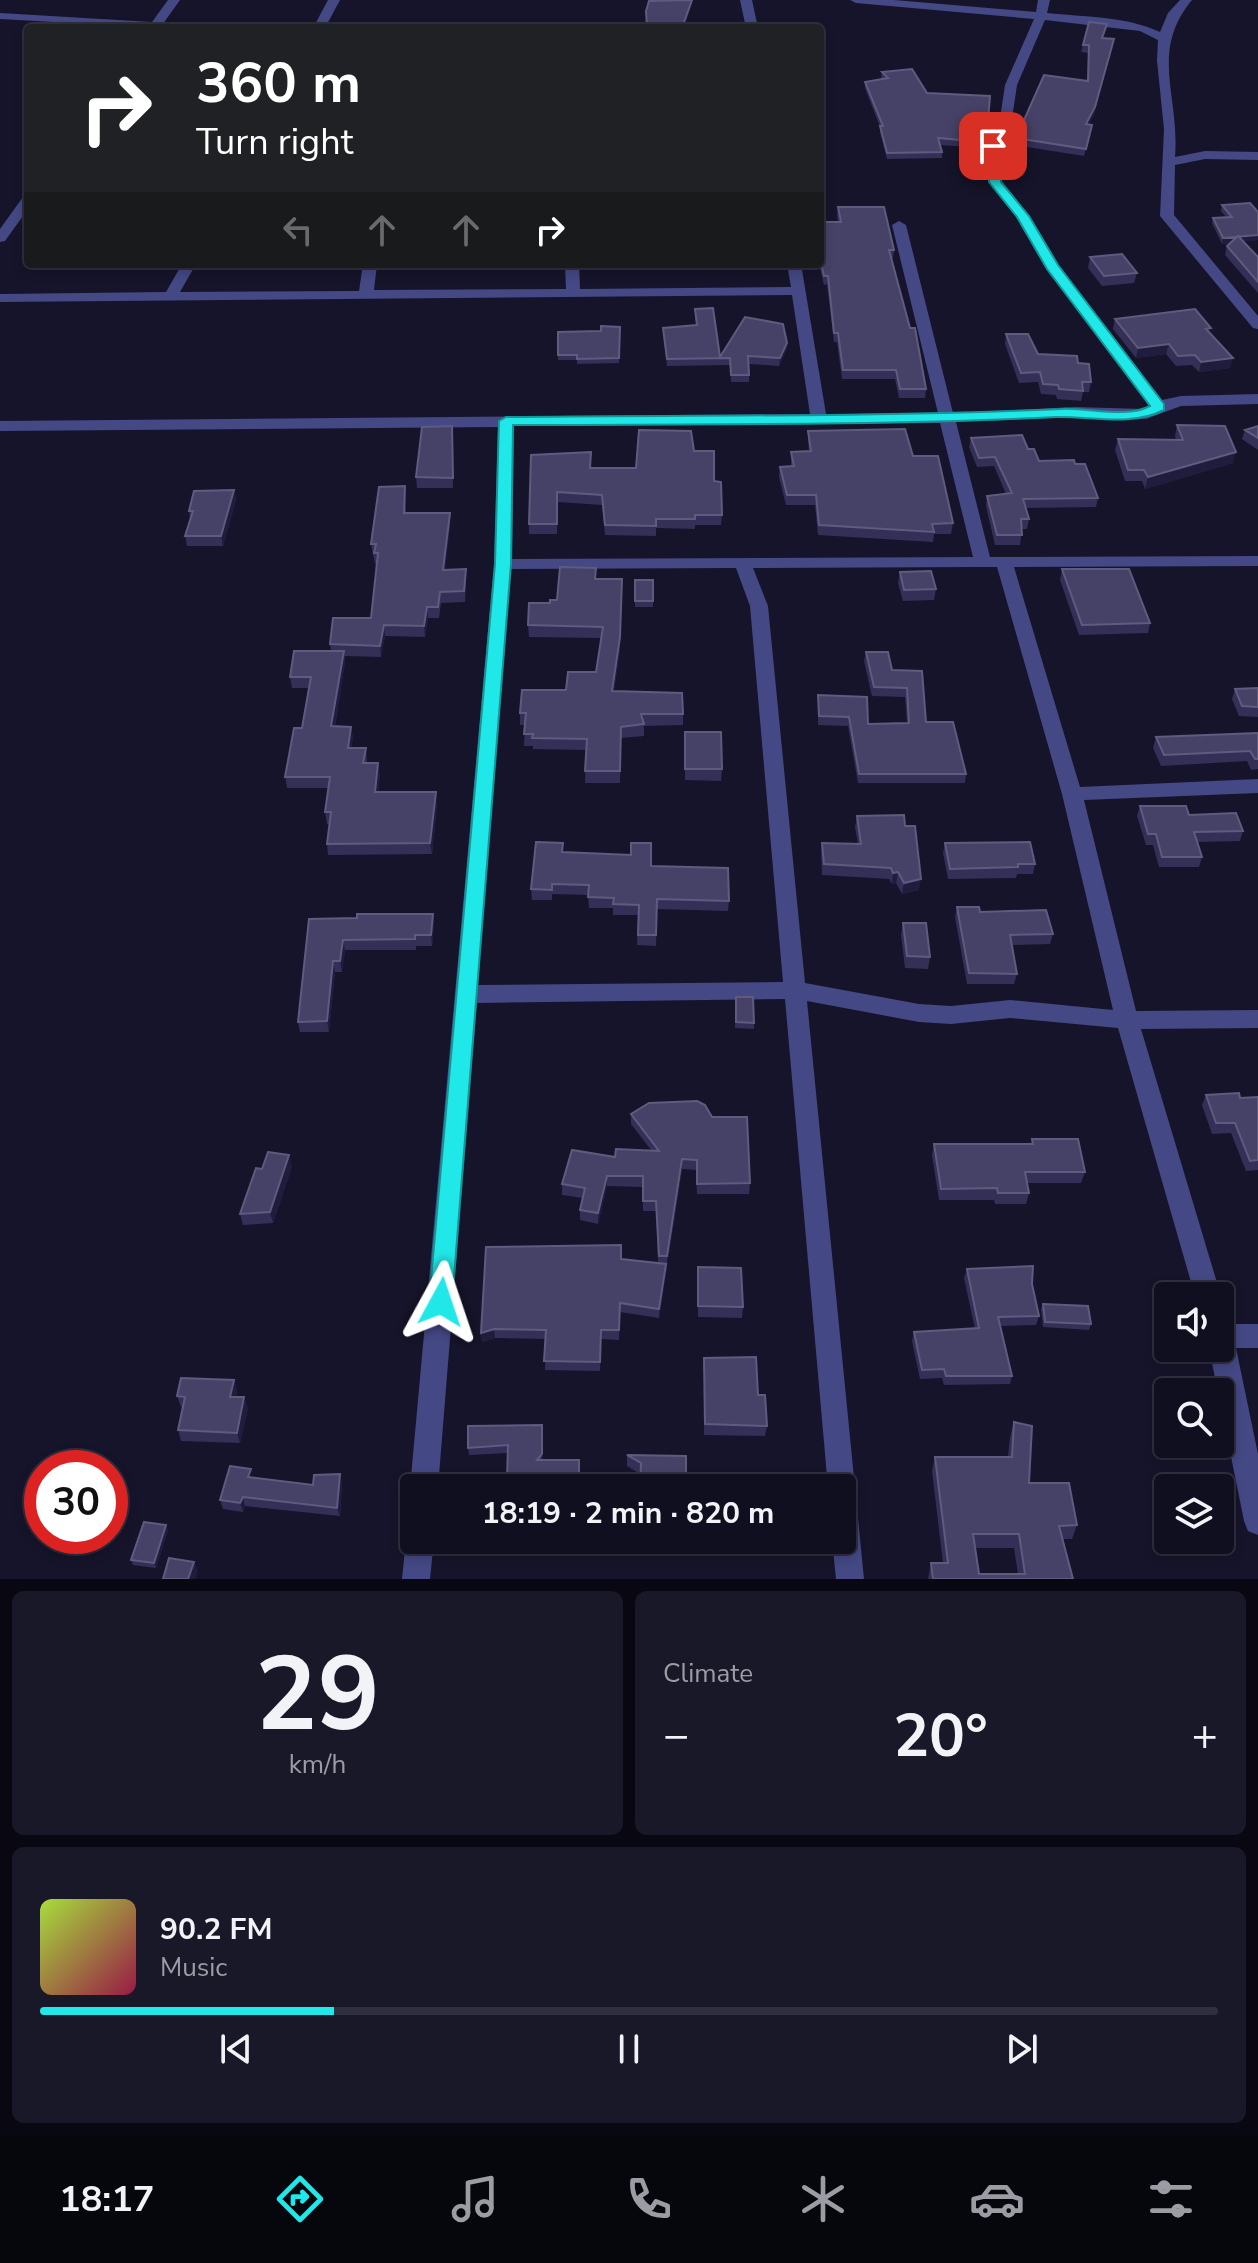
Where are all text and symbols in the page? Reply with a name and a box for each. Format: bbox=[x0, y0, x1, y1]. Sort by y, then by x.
text: 360 m bbox=[196, 45, 361, 122]
icon: right bbox=[64, 56, 168, 160]
pin bbox=[959, 112, 1027, 180]
text: Turn right bbox=[196, 118, 353, 167]
icon: arrive bbox=[971, 124, 1015, 168]
icon: left bbox=[276, 208, 320, 252]
icon: ahead bbox=[360, 208, 404, 252]
icon: ahead bbox=[444, 208, 488, 252]
icon: right bbox=[528, 208, 572, 252]
position arrow bbox=[399, 1260, 483, 1344]
map controls bbox=[1154, 1282, 1234, 1554]
button: sound bbox=[1154, 1282, 1234, 1362]
button: search bbox=[1154, 1378, 1234, 1458]
speed limit sign: 30 bbox=[24, 1450, 128, 1554]
button: layers bbox=[1154, 1474, 1234, 1554]
text: 18:19 · 2 min · 820 m bbox=[482, 1493, 774, 1534]
text: 29 bbox=[255, 1624, 380, 1766]
text: Climate bbox=[663, 1656, 753, 1691]
text: 20° bbox=[893, 1695, 988, 1777]
text: − bbox=[663, 1706, 689, 1766]
text: + bbox=[1192, 1706, 1218, 1766]
text: km/h bbox=[289, 1747, 346, 1782]
text: 90.2 FM bbox=[160, 1909, 272, 1950]
text: Music bbox=[160, 1950, 227, 1985]
icon: previous bbox=[214, 2027, 258, 2071]
icon: pause bbox=[607, 2027, 651, 2071]
icon: next bbox=[1000, 2027, 1044, 2071]
icon: directions bbox=[272, 2171, 328, 2227]
icon: music bbox=[447, 2171, 503, 2227]
icon: phone bbox=[621, 2171, 677, 2227]
icon: climate bbox=[795, 2171, 851, 2227]
icon: car bbox=[969, 2171, 1025, 2227]
icon: filters bbox=[1143, 2171, 1199, 2227]
text: 18:17 bbox=[59, 2175, 154, 2224]

